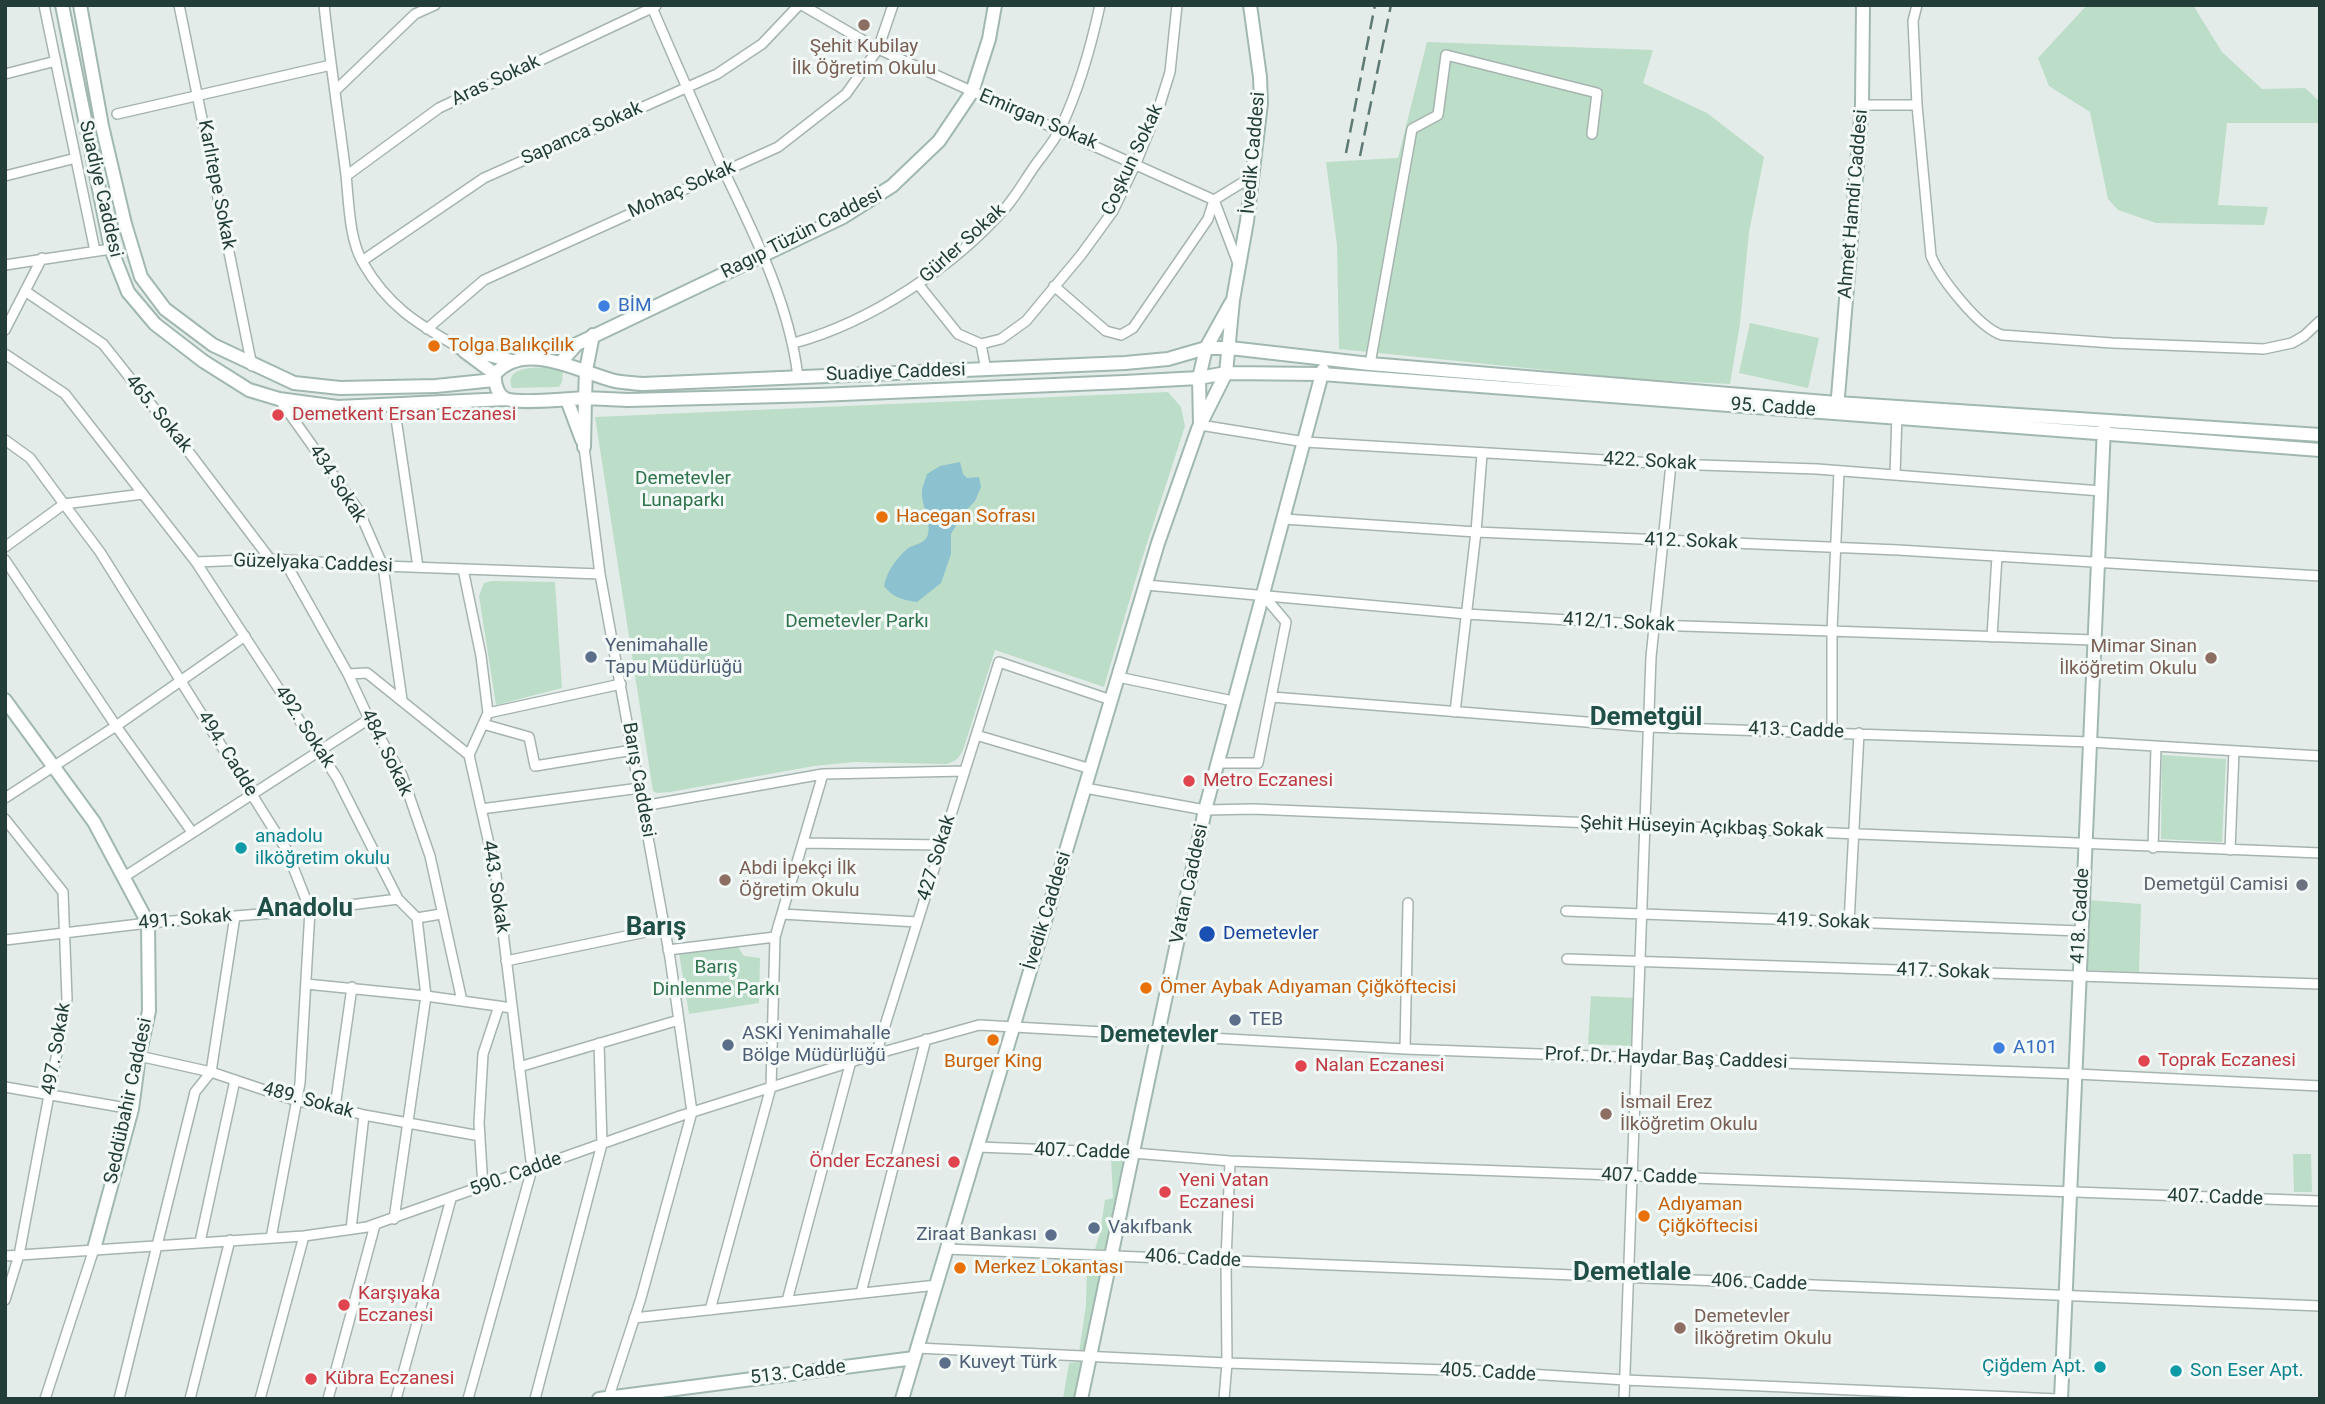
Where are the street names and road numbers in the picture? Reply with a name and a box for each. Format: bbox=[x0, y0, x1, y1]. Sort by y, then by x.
street label: Aras Sokak bbox=[448, 51, 544, 111]
street label: Emirgan Sokak bbox=[975, 85, 1101, 155]
street label: İvedik Caddesi bbox=[1237, 91, 1271, 215]
street label: Sapanca Sokak bbox=[518, 97, 646, 171]
street label: Coşkun Sokak bbox=[1097, 101, 1169, 219]
street label: Ahmet Hamdi Caddesi bbox=[1834, 108, 1874, 300]
street label: Suadiye Caddesi bbox=[73, 118, 127, 260]
street label: Karlıtepe Sokak bbox=[192, 118, 240, 252]
street label: Mohaç Sokak bbox=[625, 156, 739, 224]
street label: Ragıp Tüzün Caddesi bbox=[718, 184, 886, 284]
street label: Gürler Sokak bbox=[915, 200, 1011, 288]
street label: Suadiye Caddesi bbox=[826, 359, 966, 387]
street label: 465. Sokak bbox=[120, 371, 196, 457]
street label: 95. Cadde bbox=[1730, 394, 1816, 422]
street label: 434 Sokak bbox=[303, 441, 371, 527]
street label: 422. Sokak bbox=[1603, 448, 1697, 476]
street label: 412. Sokak bbox=[1644, 529, 1738, 555]
street label: Güzelyaka Caddesi bbox=[233, 550, 393, 578]
street label: 412/1. Sokak bbox=[1562, 609, 1676, 637]
street label: 492. Sokak bbox=[269, 682, 339, 772]
street label: 484. Sokak bbox=[355, 706, 417, 800]
street label: 494. Cadde bbox=[192, 707, 262, 801]
street label: 413. Cadde bbox=[1748, 718, 1844, 744]
street label: Barış Caddesi bbox=[617, 721, 659, 839]
street label: 427 Sokak bbox=[913, 812, 961, 904]
street label: Şehit Hüseyin Açıkbaş Sokak bbox=[1580, 812, 1824, 844]
street label: Vatan Caddesi bbox=[1166, 822, 1214, 946]
street label: 443. Sokak bbox=[476, 839, 514, 935]
street label: İvedik Caddesi bbox=[1019, 849, 1077, 973]
street label: 418. Cadde bbox=[2067, 867, 2095, 965]
street label: 491. Sokak bbox=[137, 905, 233, 935]
street label: 419. Sokak bbox=[1776, 909, 1870, 935]
street label: 417. Sokak bbox=[1896, 959, 1990, 985]
street label: 497. Sokak bbox=[38, 1001, 76, 1097]
street label: Seddübahir Caddesi bbox=[100, 1016, 158, 1186]
street label: Prof. Dr. Haydar Baş Caddesi bbox=[1544, 1043, 1788, 1075]
street label: 489. Sokak bbox=[260, 1078, 356, 1124]
street label: 407. Cadde bbox=[1034, 1139, 1130, 1165]
street label: 590. Cadde bbox=[467, 1148, 565, 1202]
street label: 407. Cadde bbox=[1601, 1164, 1697, 1190]
street label: 407. Cadde bbox=[2167, 1185, 2263, 1211]
street label: 406. Cadde bbox=[1144, 1245, 1242, 1273]
street label: 406. Cadde bbox=[1711, 1270, 1807, 1296]
street label: 513. Cadde bbox=[749, 1356, 847, 1390]
street label: 405. Cadde bbox=[1439, 1359, 1537, 1387]

